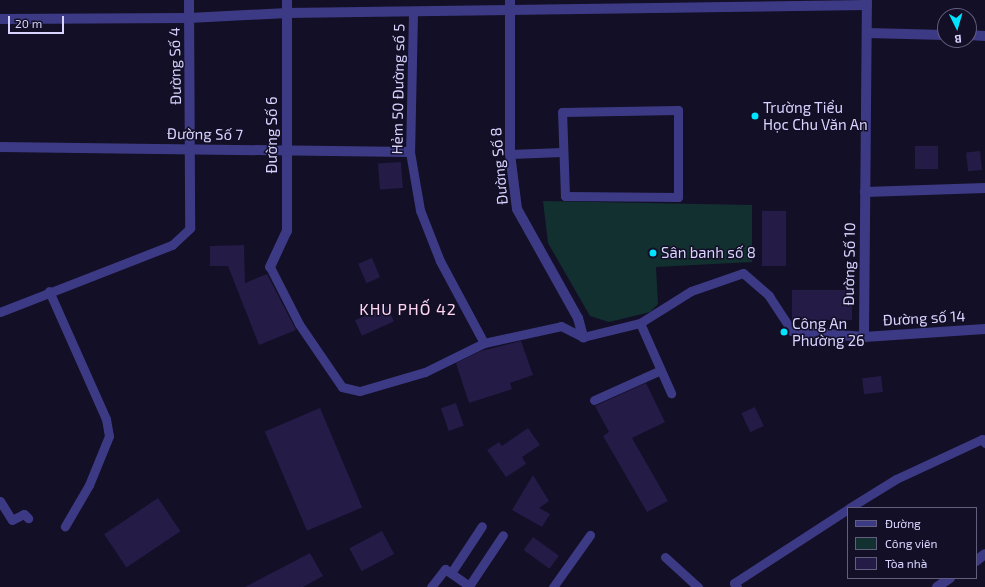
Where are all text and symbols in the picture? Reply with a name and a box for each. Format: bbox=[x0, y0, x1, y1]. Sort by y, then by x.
scale bar bbox=[10, 8, 66, 34]
north arrow bbox=[937, 8, 977, 48]
text: 20 m bbox=[15, 16, 42, 30]
street label: Hẻm 50 Đường số 5 bbox=[388, 24, 408, 154]
street label: Đường Số 4 bbox=[165, 27, 185, 105]
text: B bbox=[954, 33, 962, 46]
street label: Đường Số 6 bbox=[263, 97, 281, 173]
place label: Trường Tiểu Học Chu Văn An bbox=[763, 98, 868, 133]
marker: Trường Tiểu Học Chu Văn An bbox=[750, 111, 760, 121]
street label: Đường Số 7 bbox=[167, 124, 243, 144]
street label: Đường Số 8 bbox=[487, 127, 511, 205]
street label: Đường Số 10 bbox=[839, 222, 859, 306]
place label: Sân banh số 8 bbox=[661, 244, 756, 262]
marker: Sân banh số 8 bbox=[648, 248, 658, 258]
district label: KHU PHỐ 42 bbox=[359, 299, 457, 319]
street label: Đường số 14 bbox=[882, 307, 966, 329]
place label: Công An Phường 26 bbox=[792, 314, 865, 349]
marker: Công An Phường 26 bbox=[779, 327, 789, 337]
legend bbox=[847, 507, 977, 579]
text: Đường bbox=[885, 516, 921, 530]
text: Công viên bbox=[885, 536, 938, 550]
text: Tòa nhà bbox=[885, 556, 927, 570]

